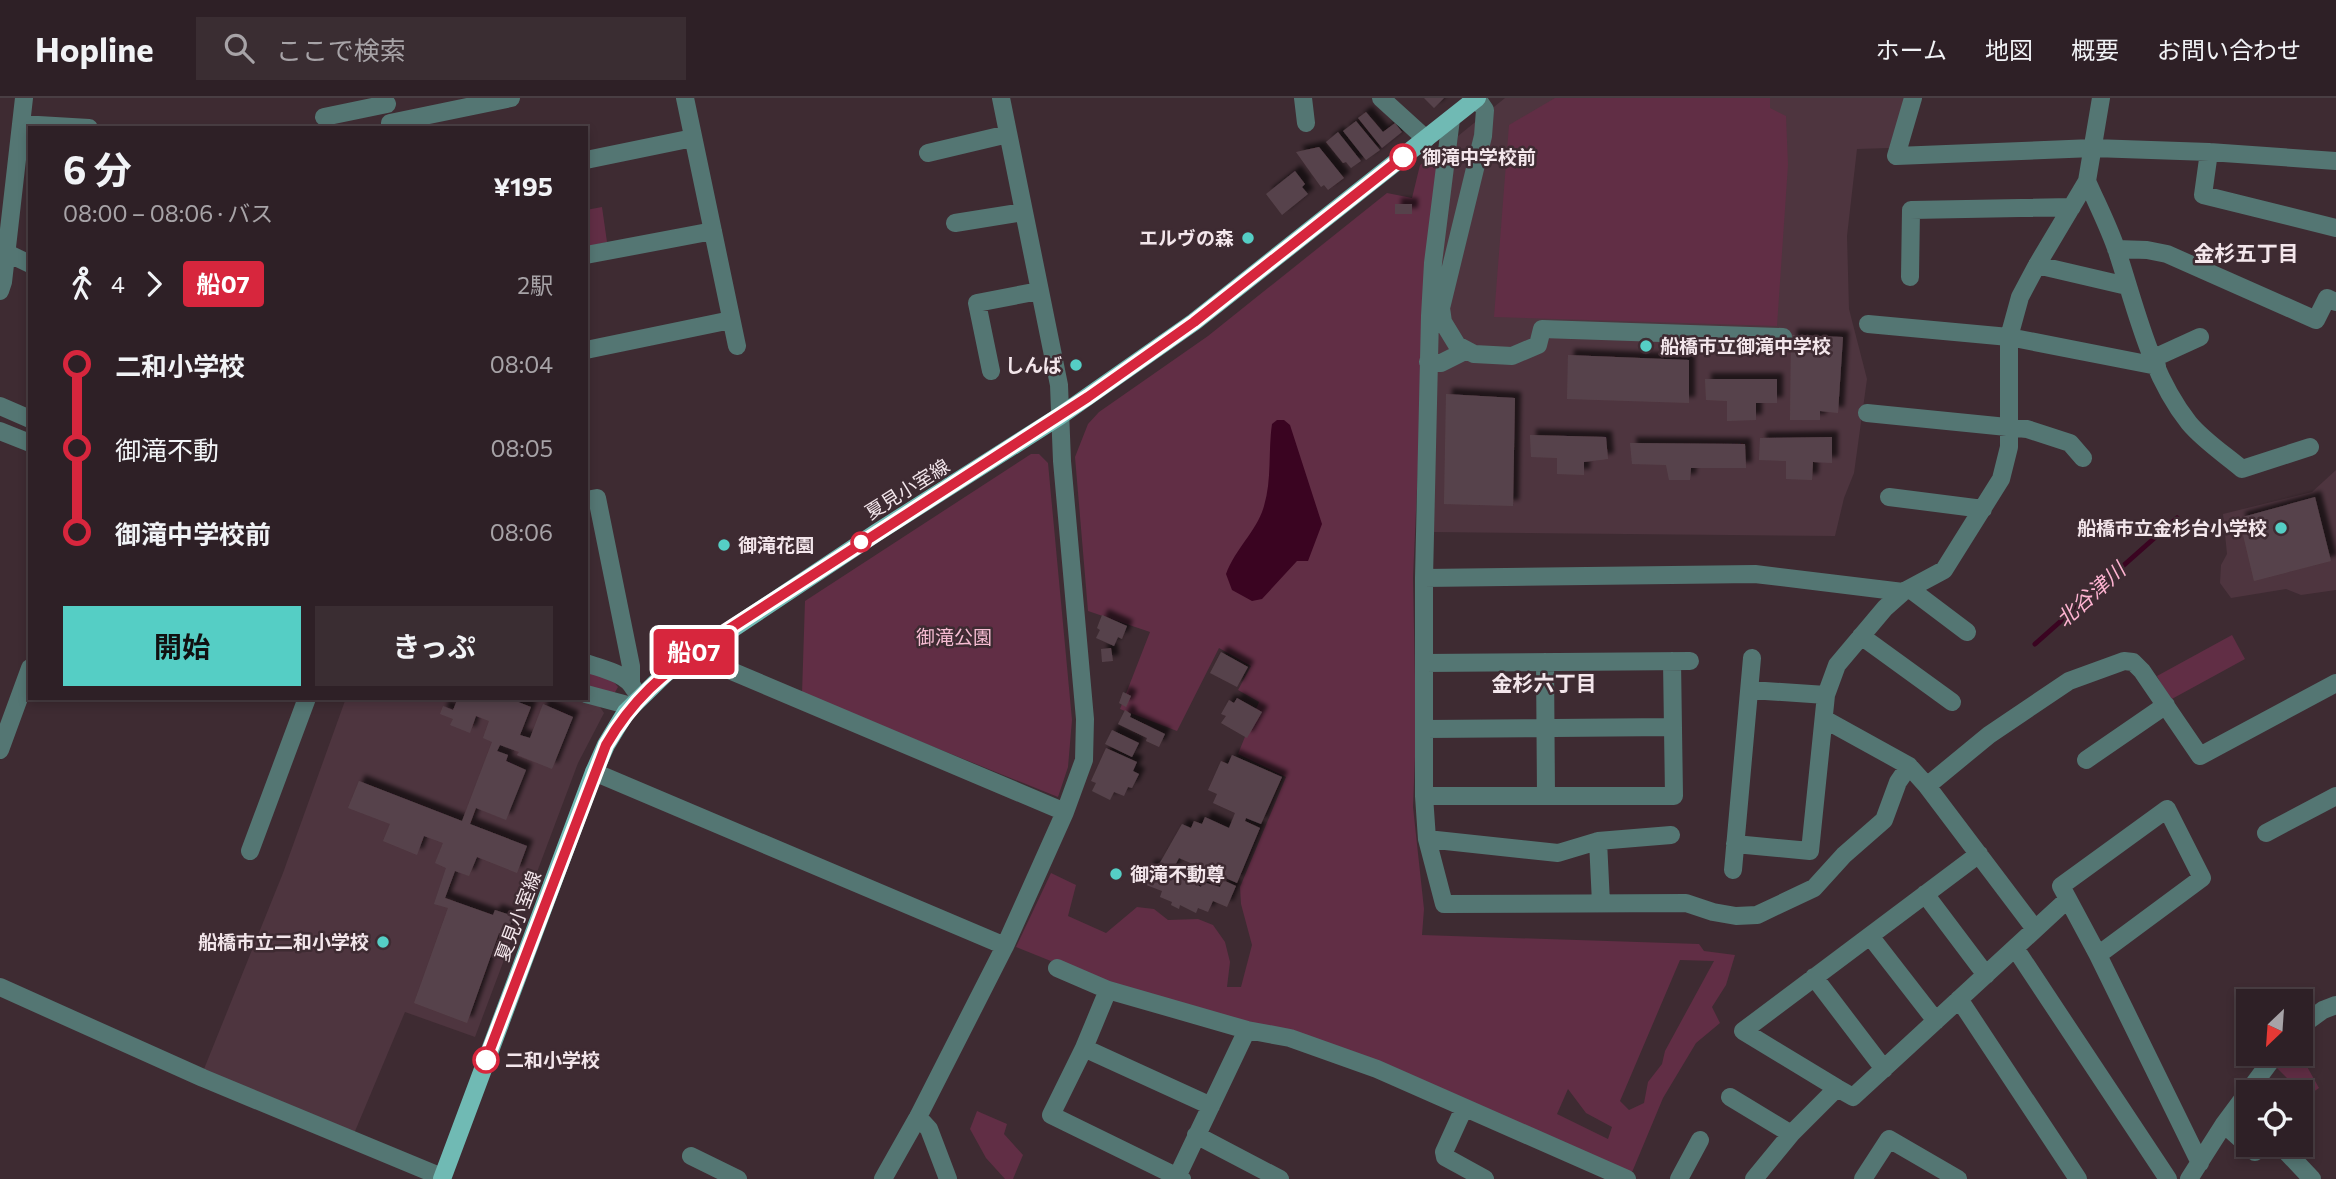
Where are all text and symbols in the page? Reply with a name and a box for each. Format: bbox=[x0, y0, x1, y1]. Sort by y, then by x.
search box bbox=[196, 17, 686, 80]
text: Hopline bbox=[35, 28, 154, 69]
icon: search bbox=[220, 29, 258, 67]
text: ここで検索 bbox=[276, 34, 406, 65]
text: ホーム bbox=[1876, 35, 1947, 64]
text: 地図 bbox=[1985, 35, 2033, 64]
text: 概要 bbox=[2071, 35, 2119, 64]
text: お問い合わせ bbox=[2157, 35, 2301, 64]
marker: 御滝中学校前 bbox=[1390, 144, 1416, 170]
text: 6 分 bbox=[63, 145, 132, 192]
place label: 御滝中学校前 bbox=[1422, 145, 1536, 168]
text: ¥195 bbox=[493, 170, 553, 201]
text: 08:00 – 08:06 · バス bbox=[63, 199, 273, 227]
place label: エルヴの森 bbox=[1139, 226, 1234, 249]
marker: エルヴの森 bbox=[1240, 230, 1256, 246]
district label: 金杉五丁目 bbox=[2194, 240, 2299, 265]
icon: walk bbox=[63, 265, 101, 303]
icon: forward bbox=[135, 265, 173, 303]
text: 船07 bbox=[197, 269, 250, 298]
text: 4 bbox=[111, 270, 125, 298]
text: 2駅 bbox=[517, 271, 553, 299]
place label: 船橋市立御滝中学校 bbox=[1660, 334, 1831, 357]
marker: 船橋市立御滝中学校 bbox=[1638, 338, 1654, 354]
text: 二和小学校 bbox=[115, 350, 245, 381]
text: 08:04 bbox=[490, 350, 553, 378]
place label: しんば bbox=[1005, 353, 1062, 376]
marker: しんば bbox=[1068, 357, 1084, 373]
text: 御滝不動 bbox=[115, 434, 219, 465]
text: 08:05 bbox=[490, 434, 553, 462]
street label: 夏見小室線 bbox=[860, 454, 953, 524]
place label: 船橋市立金杉台小学校 bbox=[2077, 516, 2267, 539]
text: 御滝中学校前 bbox=[115, 518, 271, 549]
text: 08:06 bbox=[490, 518, 553, 546]
marker: 船橋市立金杉台小学校 bbox=[2273, 520, 2289, 536]
unlabelled marker bbox=[851, 532, 871, 552]
place label: 御滝花園 bbox=[738, 533, 814, 556]
marker: 御滝花園 bbox=[716, 537, 732, 553]
water label: 北谷津川 bbox=[2050, 555, 2131, 631]
button: 開始 bbox=[63, 606, 301, 686]
button: きっぷ bbox=[315, 606, 553, 686]
park label: 御滝公園 bbox=[916, 625, 992, 648]
line badge: 船07 bbox=[654, 629, 734, 675]
text: 船07 bbox=[668, 637, 720, 666]
district label: 金杉六丁目 bbox=[1492, 670, 1597, 695]
place label: 御滝不動尊 bbox=[1130, 862, 1225, 885]
marker: 御滝不動尊 bbox=[1108, 866, 1124, 882]
street label: 夏見小室線 bbox=[490, 867, 545, 964]
place label: 船橋市立二和小学校 bbox=[198, 930, 369, 953]
marker: 船橋市立二和小学校 bbox=[375, 934, 391, 950]
north arrow bbox=[2236, 989, 2314, 1066]
map controls bbox=[2236, 989, 2313, 1157]
marker: 二和小学校 bbox=[473, 1047, 499, 1073]
place label: 二和小学校 bbox=[505, 1048, 600, 1071]
button: locate bbox=[2236, 1080, 2313, 1157]

